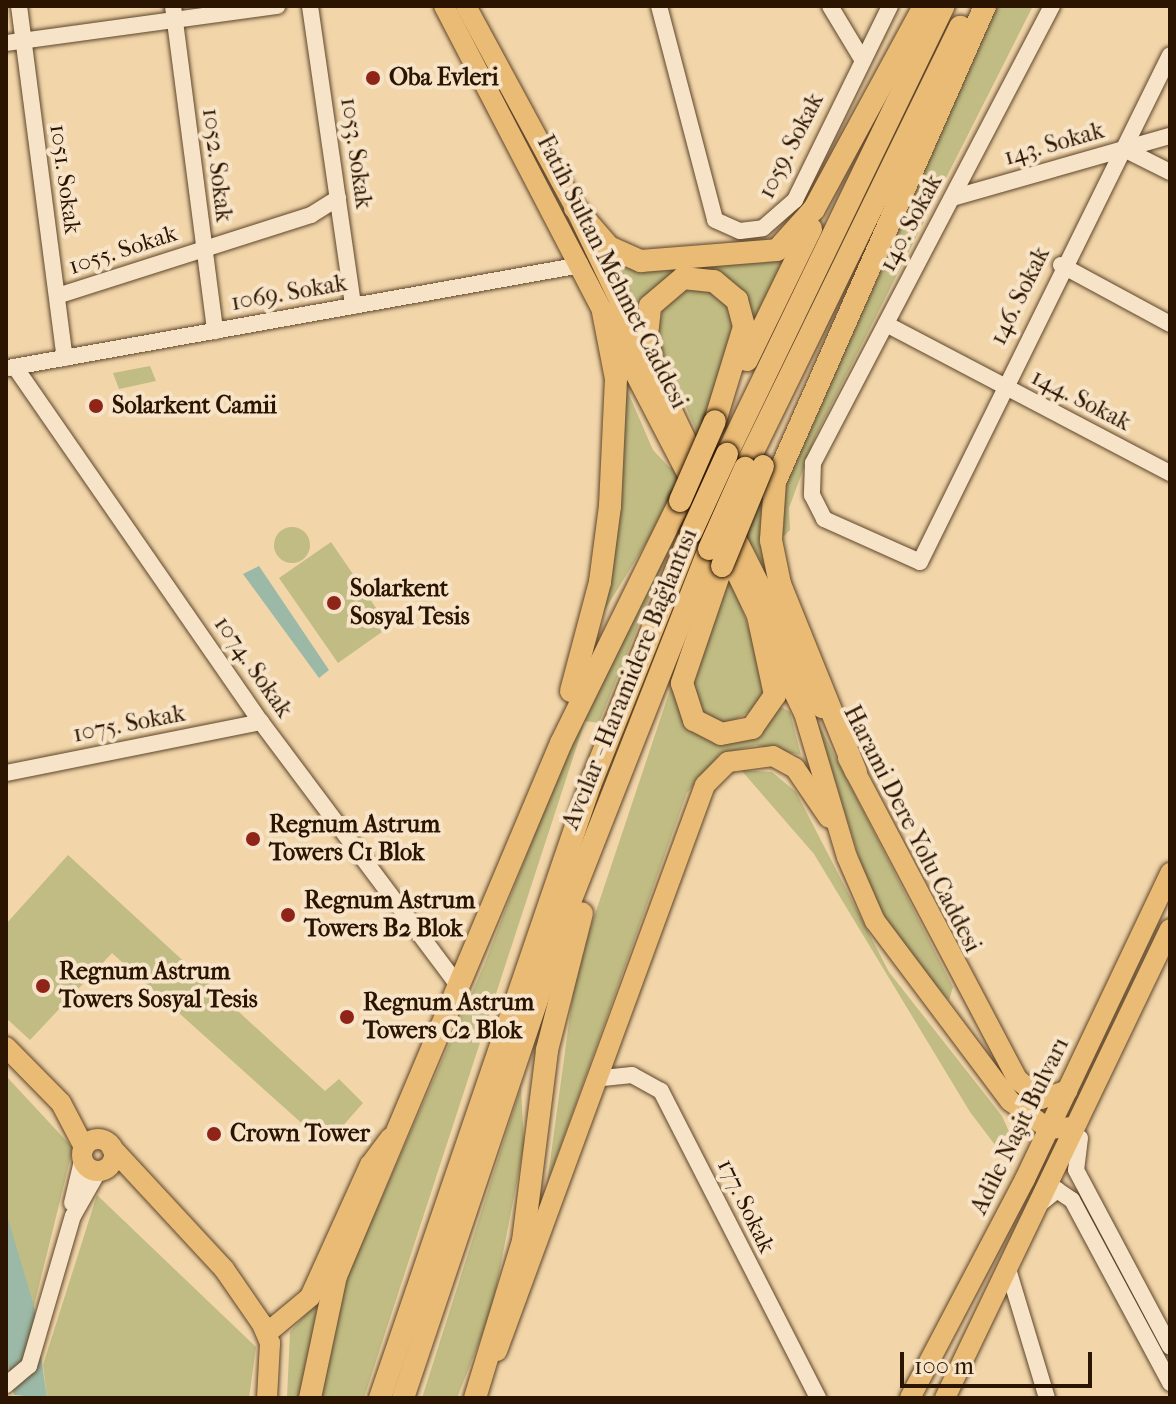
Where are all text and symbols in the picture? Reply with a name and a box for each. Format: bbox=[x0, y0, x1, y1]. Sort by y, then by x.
place label: Oba Evleri bbox=[389, 64, 499, 92]
marker: Oba Evleri bbox=[364, 69, 382, 87]
street label: 1059. Sokak bbox=[752, 88, 830, 204]
street label: 1053. Sokak bbox=[334, 96, 378, 210]
street label: 1052. Sokak bbox=[196, 107, 238, 223]
street label: 143. Sokak bbox=[1001, 116, 1107, 172]
street label: 1051. Sokak bbox=[43, 122, 87, 236]
street label: Fatih Sultan Mehmet Caddesi bbox=[530, 131, 694, 413]
street label: 140. Sokak bbox=[873, 169, 949, 277]
street label: 1055. Sokak bbox=[65, 219, 181, 281]
street label: 146. Sokak bbox=[984, 242, 1056, 350]
street label: 1069. Sokak bbox=[229, 269, 349, 317]
street label: 144. Sokak bbox=[1027, 363, 1135, 437]
place label: Solarkent Camii bbox=[112, 392, 277, 420]
marker: Solarkent Camii bbox=[87, 397, 105, 415]
street label: Avcılar - Haramidere Bağlantısı bbox=[556, 524, 704, 834]
place label: Solarkent Sosyal Tesis bbox=[350, 575, 470, 631]
marker: Solarkent Sosyal Tesis bbox=[325, 594, 343, 612]
street label: 1074. Sokak bbox=[208, 611, 298, 723]
street label: 1075. Sokak bbox=[71, 699, 187, 749]
street label: Harami Dere Yolu Caddesi bbox=[837, 701, 987, 957]
place label: Regnum Astrum Towers C1 Blok bbox=[269, 811, 440, 867]
marker: Regnum Astrum Towers C1 Blok bbox=[244, 830, 262, 848]
place label: Regnum Astrum Towers B2 Blok bbox=[304, 887, 475, 943]
marker: Regnum Astrum Towers B2 Blok bbox=[279, 906, 297, 924]
place label: Regnum Astrum Towers Sosyal Tesis bbox=[59, 958, 258, 1014]
marker: Regnum Astrum Towers Sosyal Tesis bbox=[34, 977, 52, 995]
place label: Regnum Astrum Towers C2 Blok bbox=[363, 989, 534, 1045]
marker: Regnum Astrum Towers C2 Blok bbox=[338, 1008, 356, 1026]
street label: Adile Naşit Bulvarı bbox=[965, 1033, 1075, 1219]
place label: Crown Tower bbox=[230, 1120, 370, 1148]
marker: Crown Tower bbox=[205, 1125, 223, 1143]
street label: 177. Sokak bbox=[711, 1154, 781, 1258]
scale bar bbox=[904, 1336, 1096, 1386]
text: 100 m bbox=[914, 1352, 974, 1380]

